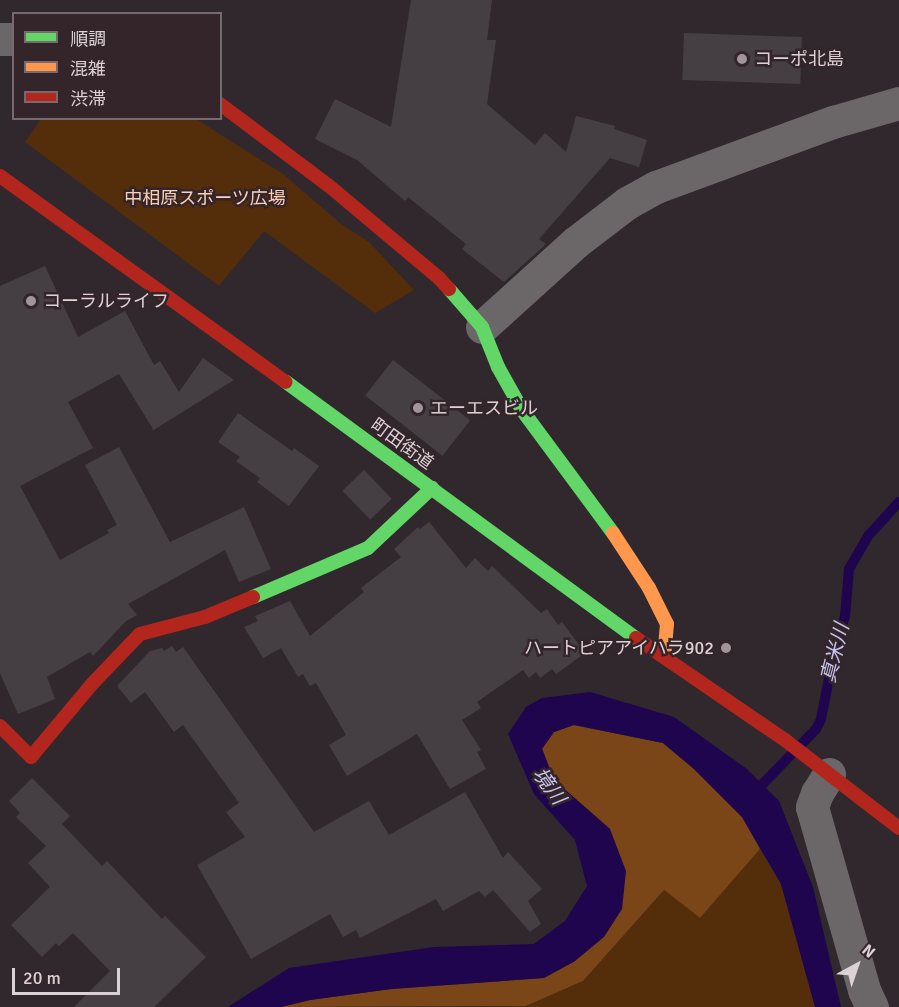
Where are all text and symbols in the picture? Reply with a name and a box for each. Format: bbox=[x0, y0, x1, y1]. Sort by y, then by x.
legend bbox=[12, 12, 222, 120]
text: 順調 bbox=[70, 28, 106, 50]
place label: コーポ北島 bbox=[754, 48, 844, 70]
marker: コーポ北島 bbox=[735, 52, 749, 66]
text: 混雑 bbox=[70, 58, 106, 80]
text: 渋滞 bbox=[70, 88, 106, 110]
park label: 中相原スポーツ広場 bbox=[124, 187, 286, 209]
place label: コーラルライフ bbox=[43, 290, 169, 312]
marker: コーラルライフ bbox=[24, 294, 38, 308]
place label: エーエスビル bbox=[430, 397, 538, 419]
marker: エーエスビル bbox=[411, 401, 425, 415]
street label: 町田街道 bbox=[367, 414, 437, 474]
water label: 真米川 bbox=[816, 621, 854, 685]
place label: ハートピアアイハラ902 bbox=[523, 637, 714, 659]
marker: ハートピアアイハラ902 bbox=[719, 641, 733, 655]
water label: 境川 bbox=[528, 763, 570, 809]
north arrow bbox=[827, 935, 887, 995]
text: N bbox=[858, 940, 879, 962]
scale bar bbox=[15, 956, 123, 994]
text: 20 m bbox=[23, 967, 61, 989]

